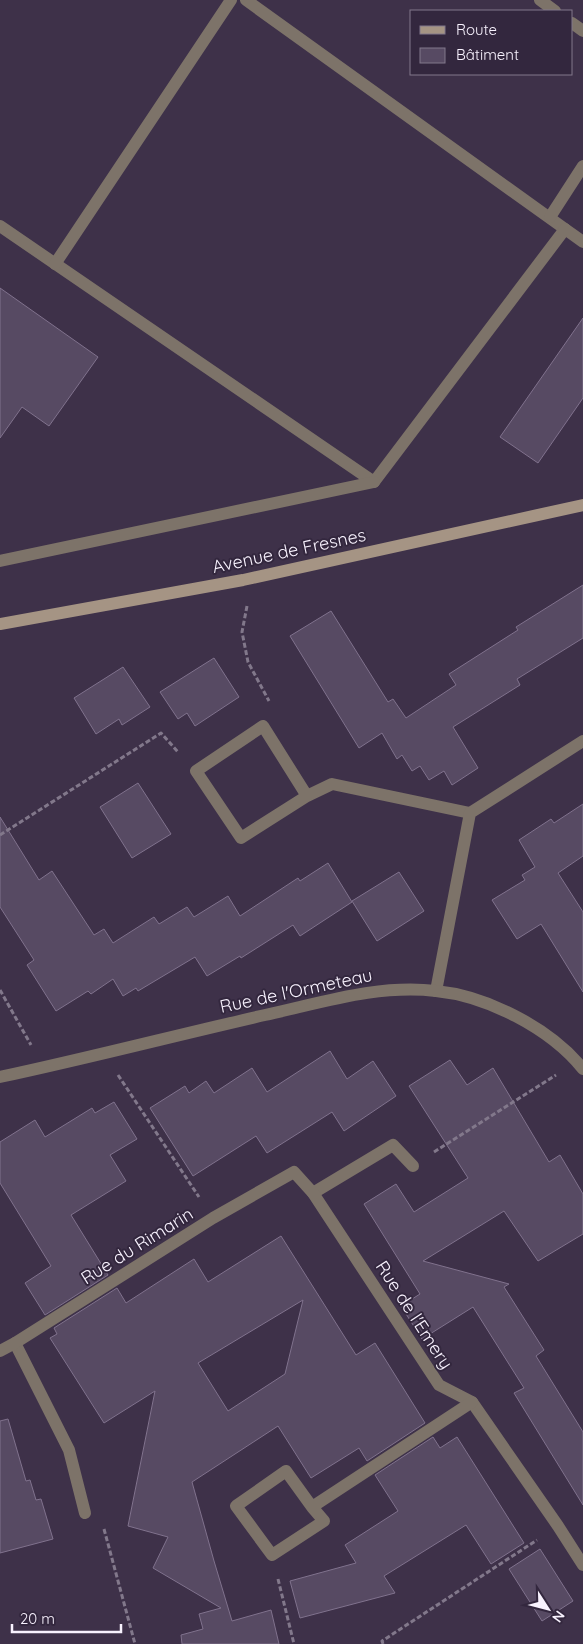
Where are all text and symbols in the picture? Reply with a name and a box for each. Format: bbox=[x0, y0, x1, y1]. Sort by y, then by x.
legend bbox=[410, 10, 573, 75]
text: Route bbox=[456, 20, 497, 39]
text: Bâtiment bbox=[456, 45, 519, 64]
street label: Avenue de Fresnes bbox=[210, 523, 368, 578]
street label: Rue de l'Ormeteau bbox=[218, 963, 374, 1018]
street label: Rue du Rimarin bbox=[76, 1202, 197, 1289]
street label: Rue de l'Emery bbox=[371, 1256, 458, 1373]
north arrow bbox=[523, 1584, 573, 1634]
scale bar bbox=[12, 1602, 121, 1634]
text: N bbox=[548, 1607, 569, 1626]
text: 20 m bbox=[20, 1609, 55, 1628]

